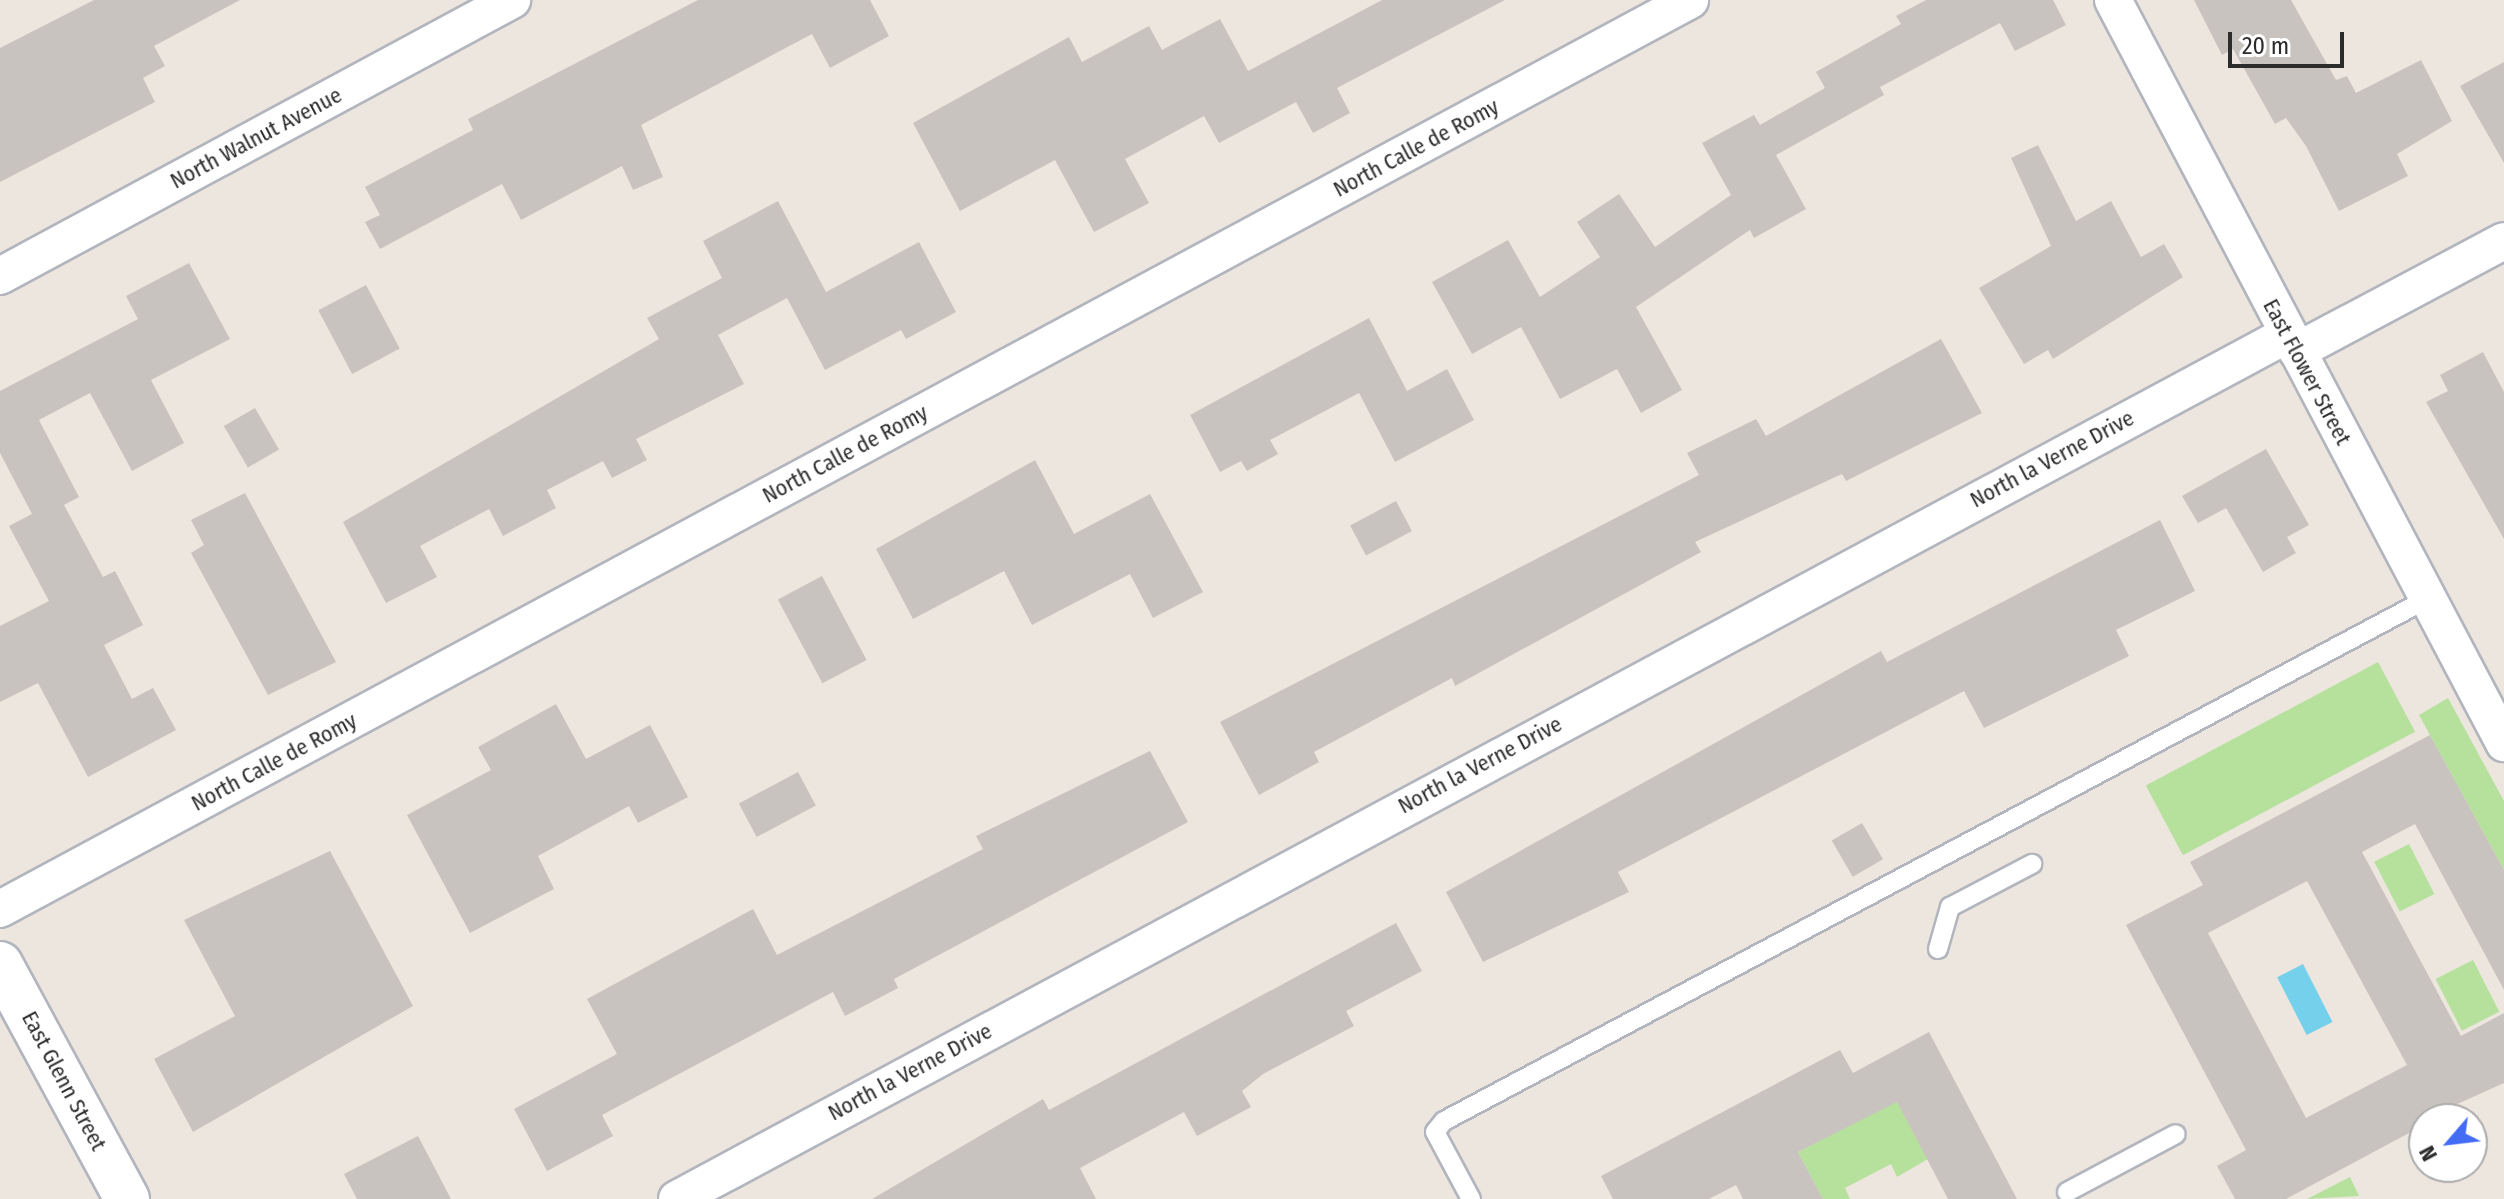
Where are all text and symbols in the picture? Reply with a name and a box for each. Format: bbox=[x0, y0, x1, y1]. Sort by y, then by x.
scale bar bbox=[2232, 16, 2348, 66]
text: 20 m bbox=[2242, 32, 2289, 60]
street label: North Walnut Avenue bbox=[166, 82, 346, 194]
street label: North Calle de Romy bbox=[1329, 93, 1503, 203]
street label: East Flower Street bbox=[2257, 295, 2357, 449]
street label: North Calle de Romy bbox=[758, 399, 932, 509]
street label: North la Verne Drive bbox=[1966, 405, 2138, 513]
street label: North Calle de Romy bbox=[187, 707, 361, 817]
street label: North la Verne Drive bbox=[1394, 711, 1566, 819]
street label: East Glenn Street bbox=[16, 1007, 112, 1155]
street label: North la Verne Drive bbox=[824, 1018, 996, 1126]
north arrow bbox=[2408, 1103, 2488, 1183]
text: N bbox=[2413, 1141, 2443, 1166]

